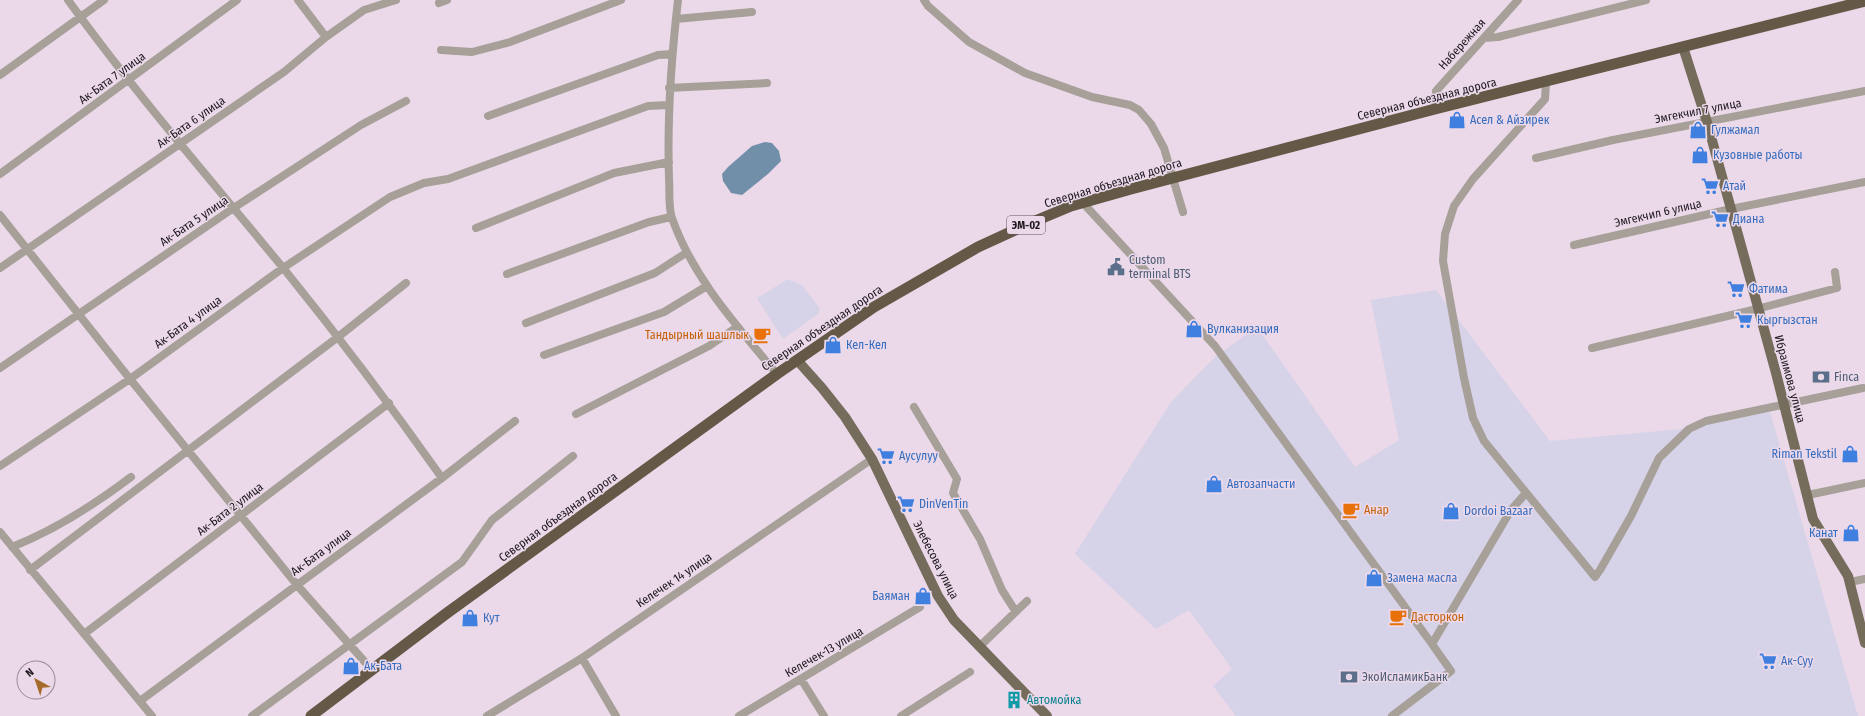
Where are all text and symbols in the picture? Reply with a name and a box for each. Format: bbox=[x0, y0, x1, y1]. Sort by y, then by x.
street label: Набережная bbox=[1436, 16, 1488, 72]
street label: Ак-Бата 7 улица bbox=[76, 49, 148, 107]
street label: Северная объездная дорога bbox=[1356, 75, 1498, 123]
street label: Ак-Бата 6 улица bbox=[154, 93, 228, 151]
street label: Эмгекчил 7 улица bbox=[1654, 96, 1743, 126]
shop icon: Асел & Айзирек bbox=[1447, 110, 1467, 130]
place label: Асел & Айзирек bbox=[1470, 113, 1550, 127]
shop icon: Гулжамал bbox=[1688, 120, 1708, 140]
place label: Гулжамал bbox=[1711, 123, 1760, 137]
shop icon: Кузовные работы bbox=[1690, 145, 1710, 165]
place label: Кузовные работы bbox=[1713, 148, 1803, 162]
street label: Северная объездная дорога bbox=[1043, 155, 1184, 211]
supermarket icon: Атай bbox=[1700, 176, 1720, 196]
place label: Атай bbox=[1723, 179, 1746, 193]
street label: Ак-Бата 5 улица bbox=[157, 193, 231, 249]
street label: Эмгекчил 6 улица bbox=[1613, 196, 1703, 230]
supermarket icon: Диана bbox=[1710, 209, 1730, 229]
place label: Диана bbox=[1732, 212, 1764, 226]
road number: ЭМ-02 bbox=[1007, 216, 1045, 234]
place label: Custom terminal BTS bbox=[1129, 253, 1191, 281]
public building icon: Custom terminal BTS bbox=[1106, 257, 1126, 277]
supermarket icon: Фатима bbox=[1726, 279, 1746, 299]
street label: Северная объездная дорога bbox=[759, 282, 885, 374]
place label: Фатима bbox=[1749, 282, 1788, 296]
street label: Ак-Бата 4 улица bbox=[152, 293, 224, 351]
supermarket icon: Кыргызстан bbox=[1734, 310, 1754, 330]
place label: Кыргызстан bbox=[1757, 313, 1818, 327]
shop icon: Вулканизация bbox=[1184, 319, 1204, 339]
place label: Вулканизация bbox=[1207, 322, 1279, 336]
cafe icon: Тандырный шашлык bbox=[752, 325, 772, 345]
place label: Тандырный шашлык bbox=[645, 328, 749, 342]
street label: Ибраимова улица bbox=[1772, 334, 1808, 425]
shop icon: Кел-Кел bbox=[823, 335, 843, 355]
place label: Кел-Кел bbox=[846, 338, 887, 352]
bank icon: Finca bbox=[1811, 367, 1831, 387]
place label: Finca bbox=[1834, 370, 1859, 384]
shop icon: Riman Tekstil bbox=[1840, 444, 1860, 464]
supermarket icon: Аусулуу bbox=[876, 446, 896, 466]
place label: Riman Tekstil bbox=[1772, 447, 1837, 461]
place label: Аусулуу bbox=[899, 449, 938, 463]
street label: Северная объездная дорога bbox=[496, 469, 620, 565]
shop icon: Автозапчасти bbox=[1204, 474, 1224, 494]
place label: Автозапчасти bbox=[1227, 477, 1295, 491]
street label: Ак-Бата 2 улица bbox=[194, 480, 266, 538]
supermarket icon: DinVenTin bbox=[896, 494, 916, 514]
place label: DinVenTin bbox=[919, 497, 968, 511]
cafe icon: Анар bbox=[1341, 500, 1361, 520]
shop icon: Dordoi Bazaar bbox=[1441, 501, 1461, 521]
place label: Анар bbox=[1364, 503, 1389, 517]
place label: Dordoi Bazaar bbox=[1464, 504, 1533, 518]
street label: Элебесова улица bbox=[910, 519, 962, 602]
shop icon: Канат bbox=[1841, 523, 1861, 543]
street label: Ак-Бата улица bbox=[288, 525, 354, 579]
place label: Канат bbox=[1809, 526, 1838, 540]
street label: Келечек 14 улица bbox=[634, 550, 714, 610]
shop icon: Замена масла bbox=[1364, 568, 1384, 588]
place label: Замена масла bbox=[1387, 571, 1457, 585]
shop icon: Баяман bbox=[913, 586, 933, 606]
place label: Баяман bbox=[872, 589, 910, 603]
cafe icon: Дасторкон bbox=[1388, 607, 1408, 627]
shop icon: Кут bbox=[460, 608, 480, 628]
place label: Дасторкон bbox=[1410, 610, 1464, 624]
place label: Кут bbox=[483, 611, 500, 625]
street label: Келечек-13 улица bbox=[782, 624, 866, 680]
supermarket icon: Ак-Суу bbox=[1758, 651, 1778, 671]
place label: Ак-Суу bbox=[1781, 654, 1814, 668]
shop icon: Ак-Бата bbox=[341, 656, 361, 676]
place label: Ак-Бата bbox=[364, 659, 402, 673]
north arrow bbox=[16, 660, 56, 700]
text: N bbox=[23, 666, 37, 680]
bank icon: ЭкоИсламикБанк bbox=[1339, 667, 1359, 687]
place label: ЭкоИсламикБанк bbox=[1362, 670, 1448, 684]
building icon: Автомойка bbox=[1004, 690, 1024, 710]
place label: Автомойка bbox=[1027, 693, 1081, 707]

